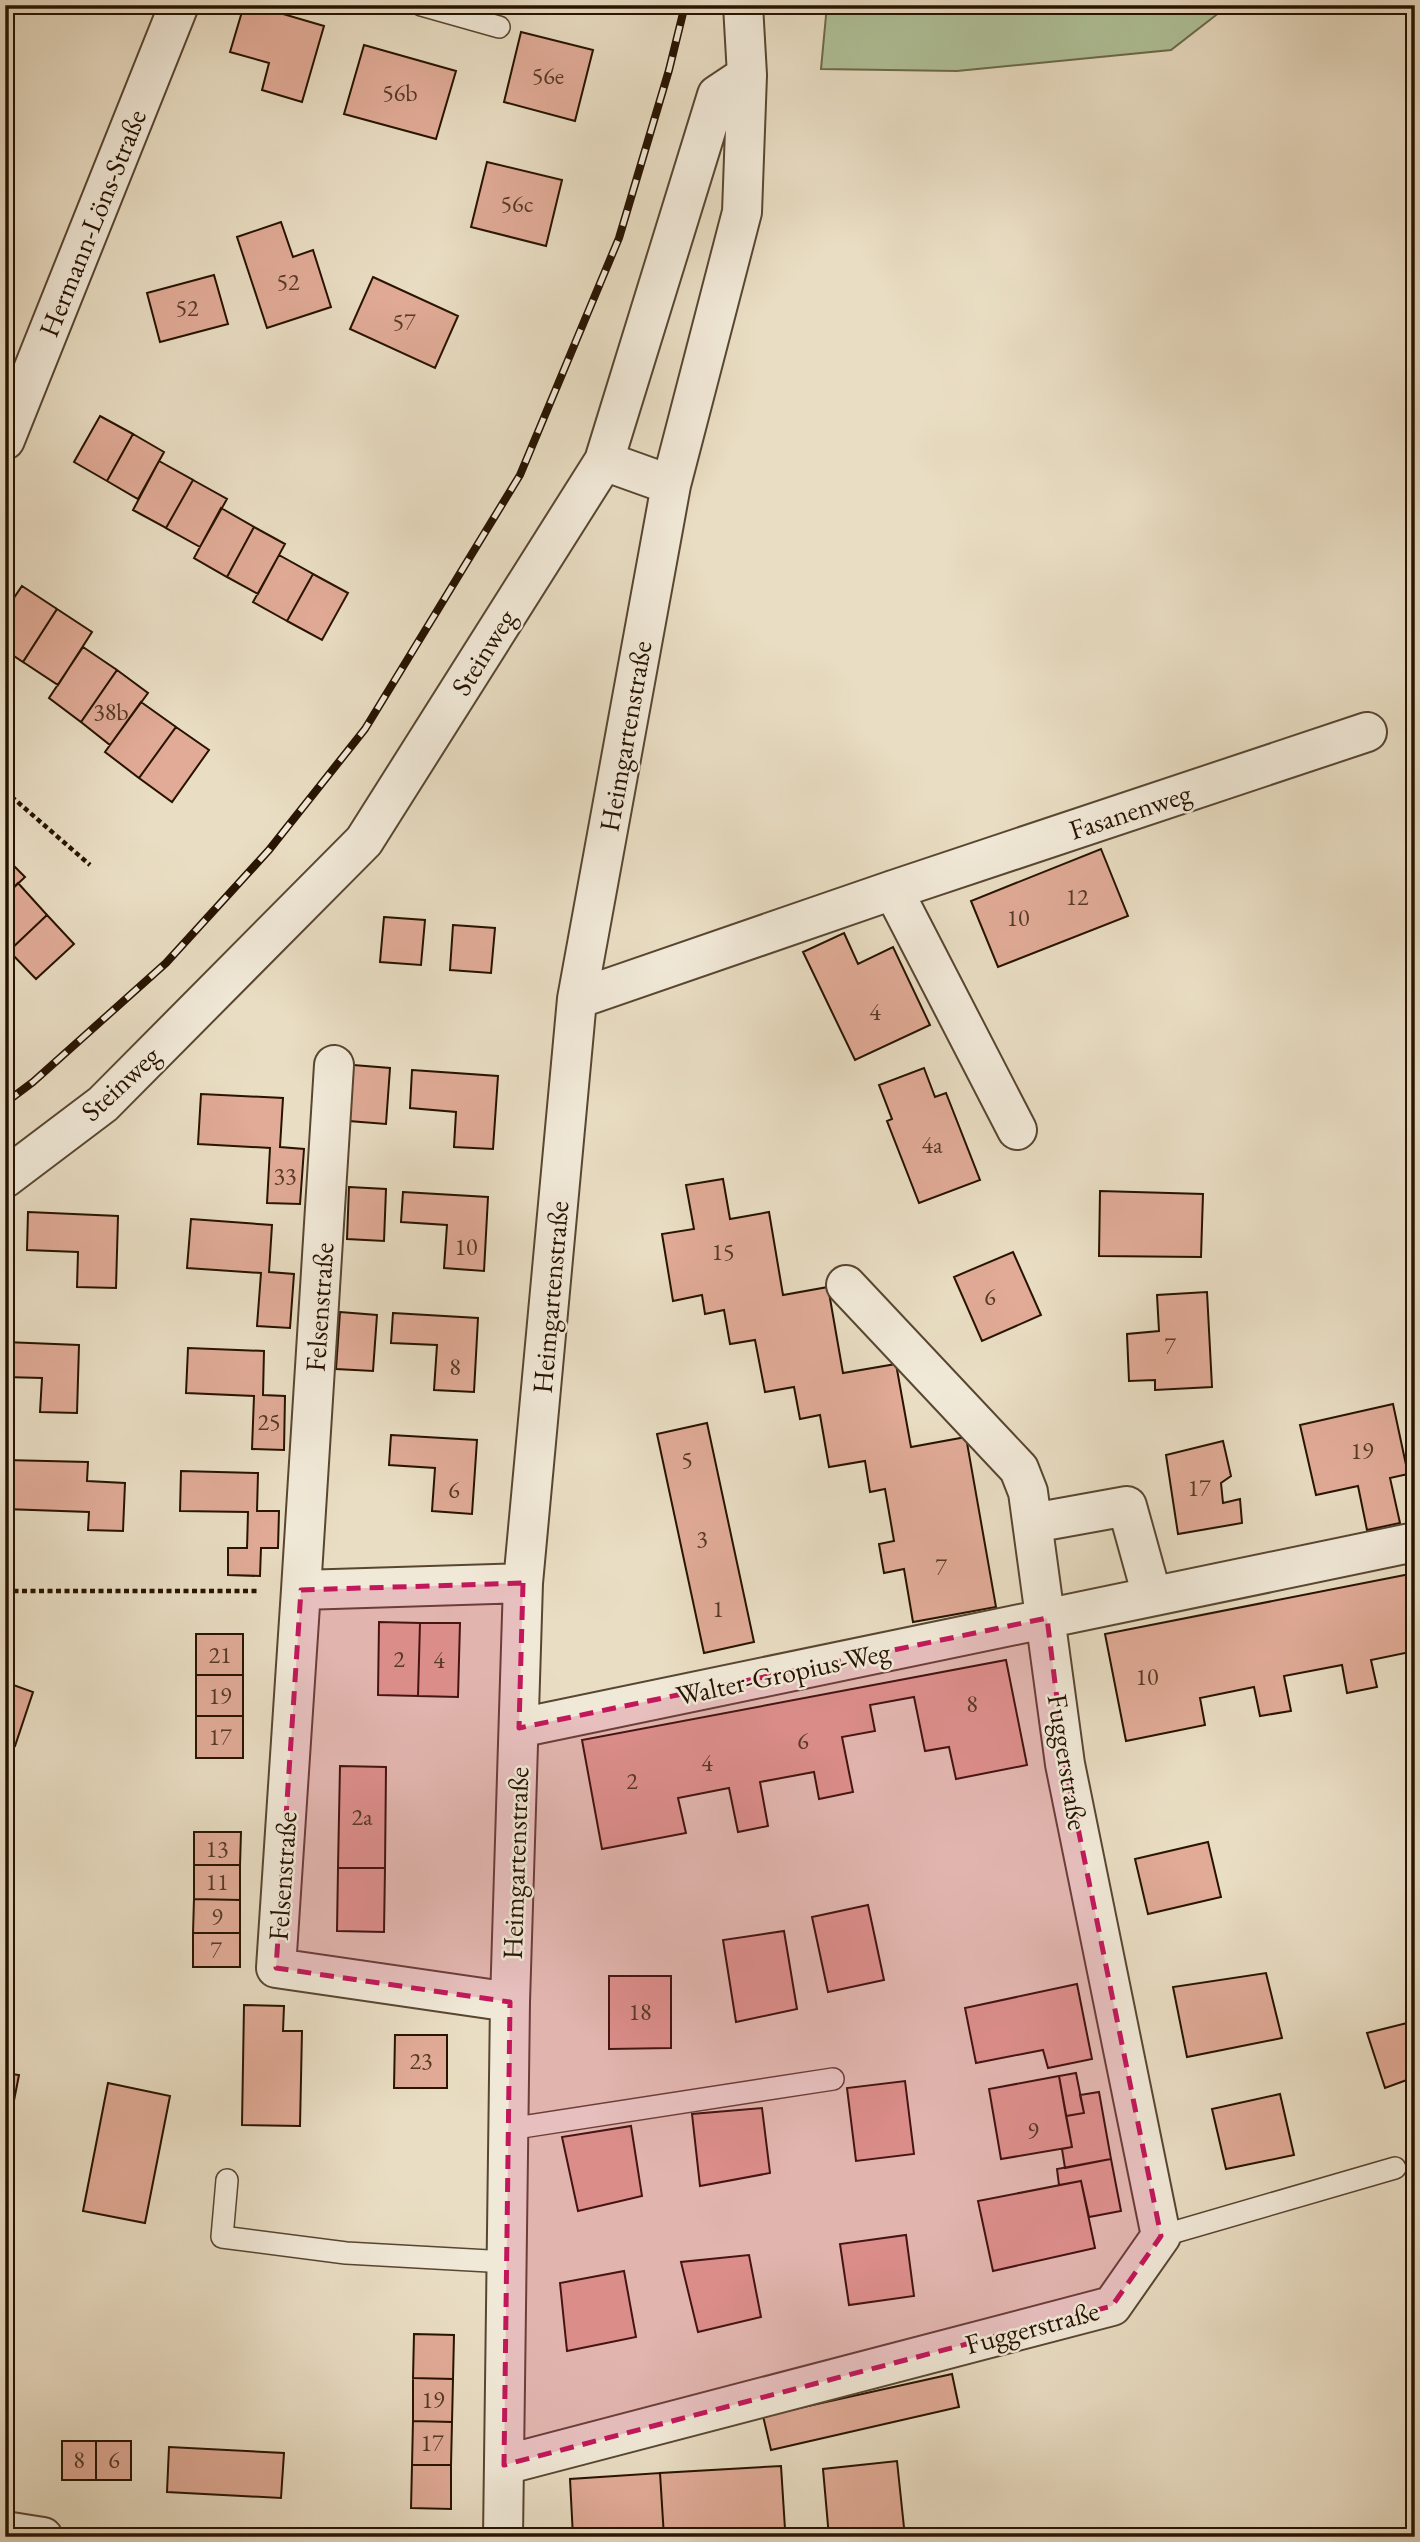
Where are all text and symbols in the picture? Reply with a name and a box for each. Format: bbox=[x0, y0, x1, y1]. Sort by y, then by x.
house number: 56e bbox=[532, 60, 564, 91]
house number: 56b bbox=[382, 77, 418, 108]
street label: Hermann-Löns-Straße bbox=[30, 104, 154, 342]
house number: 56c bbox=[501, 188, 533, 219]
house number: 52 bbox=[276, 266, 300, 297]
house number: 52 bbox=[175, 292, 199, 323]
house number: 57 bbox=[392, 306, 416, 337]
street label: Steinweg bbox=[442, 601, 524, 702]
street label: Heimgartenstraße bbox=[591, 638, 659, 834]
house number: 38b bbox=[93, 696, 129, 727]
street label: Fasanenweg bbox=[1064, 774, 1196, 848]
house number: 12 bbox=[1065, 881, 1089, 912]
house number: 10 bbox=[1006, 902, 1030, 933]
house number: 4 bbox=[869, 996, 881, 1027]
street label: Steinweg bbox=[73, 1037, 168, 1129]
house number: 4a bbox=[921, 1129, 943, 1160]
house number: 33 bbox=[273, 1160, 297, 1191]
street label: Heimgartenstraße bbox=[524, 1199, 576, 1395]
house number: 10 bbox=[454, 1231, 478, 1262]
house number: 15 bbox=[711, 1236, 735, 1267]
street label: Felsenstraße bbox=[297, 1241, 341, 1373]
house number: 6 bbox=[984, 1281, 996, 1312]
house number: 7 bbox=[1164, 1330, 1176, 1361]
house number: 8 bbox=[449, 1351, 461, 1382]
house number: 25 bbox=[257, 1406, 281, 1437]
house number: 19 bbox=[1350, 1435, 1374, 1466]
house number: 5 bbox=[681, 1444, 693, 1475]
house number: 17 bbox=[1187, 1472, 1211, 1503]
house number: 6 bbox=[448, 1474, 460, 1505]
house number: 3 bbox=[696, 1523, 708, 1554]
house number: 7 bbox=[935, 1551, 947, 1582]
house number: 1 bbox=[712, 1593, 724, 1624]
street label: Walter-Gropius-Weg bbox=[673, 1633, 894, 1713]
house number: 21 bbox=[208, 1639, 232, 1670]
house number: 2 bbox=[393, 1643, 405, 1674]
house number: 4 bbox=[433, 1644, 445, 1675]
house number: 10 bbox=[1135, 1661, 1159, 1692]
house number: 19 bbox=[208, 1680, 232, 1711]
house number: 8 bbox=[966, 1688, 978, 1719]
street label: Fuggerstraße bbox=[1039, 1691, 1097, 1833]
house number: 17 bbox=[208, 1721, 232, 1752]
house number: 6 bbox=[797, 1725, 809, 1756]
house number: 4 bbox=[701, 1747, 713, 1778]
house number: 2 bbox=[626, 1765, 638, 1796]
street label: Heimgartenstraße bbox=[494, 1766, 536, 1960]
house number: 2a bbox=[351, 1801, 373, 1832]
street label: Felsenstraße bbox=[260, 1810, 304, 1942]
house number: 13 bbox=[205, 1833, 229, 1864]
house number: 11 bbox=[205, 1866, 229, 1897]
house number: 9 bbox=[211, 1901, 223, 1932]
house number: 7 bbox=[210, 1934, 222, 1965]
house number: 18 bbox=[628, 1996, 652, 2027]
house number: 23 bbox=[409, 2045, 433, 2076]
house number: 9 bbox=[1027, 2115, 1039, 2146]
street label: Fuggerstraße bbox=[961, 2292, 1103, 2362]
house number: 19 bbox=[421, 2384, 445, 2415]
house number: 17 bbox=[420, 2427, 444, 2458]
house number: 8 bbox=[73, 2444, 85, 2475]
house number: 6 bbox=[108, 2444, 120, 2475]

